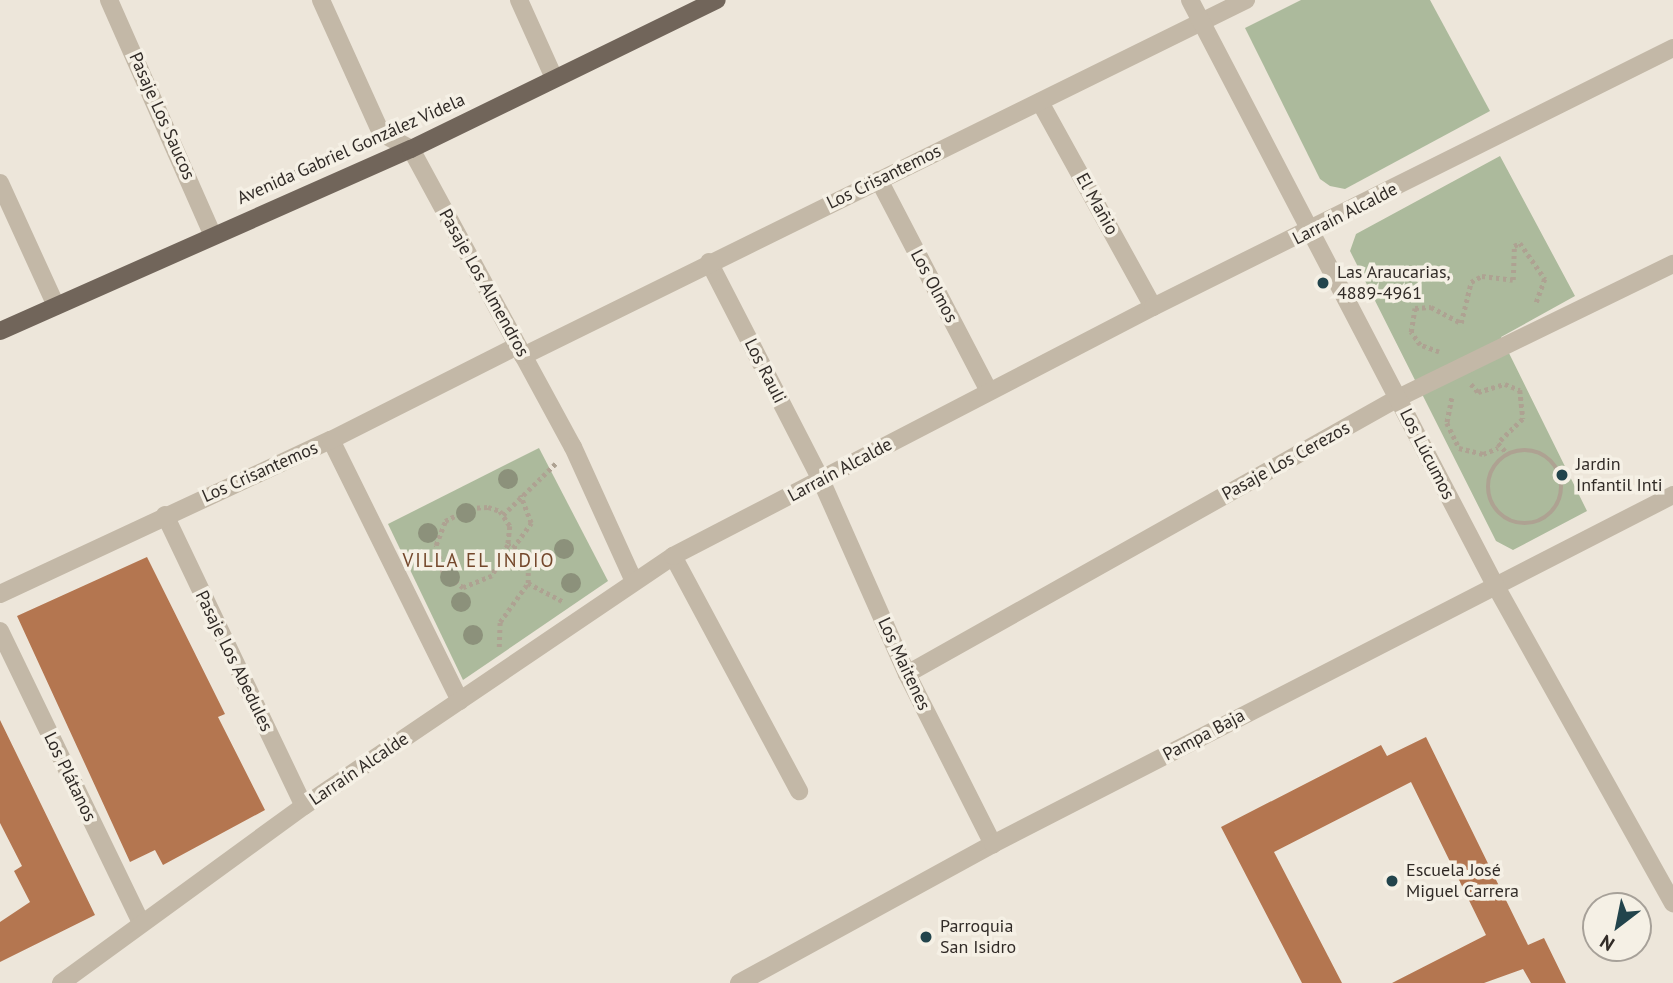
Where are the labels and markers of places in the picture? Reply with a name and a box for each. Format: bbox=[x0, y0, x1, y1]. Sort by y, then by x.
place label: Las Araucarias, 4889-4961 bbox=[1337, 262, 1451, 304]
marker: Las Araucarias, 4889-4961 bbox=[1315, 275, 1331, 291]
place label: Jardin Infantil Inti bbox=[1576, 454, 1663, 496]
marker: Jardin Infantil Inti bbox=[1554, 467, 1570, 483]
place label: Escuela José Miguel Carrera bbox=[1406, 860, 1519, 903]
marker: Escuela José Miguel Carrera bbox=[1384, 873, 1400, 889]
place label: Parroquia San Isidro bbox=[940, 916, 1016, 958]
marker: Parroquia San Isidro bbox=[918, 929, 934, 945]

